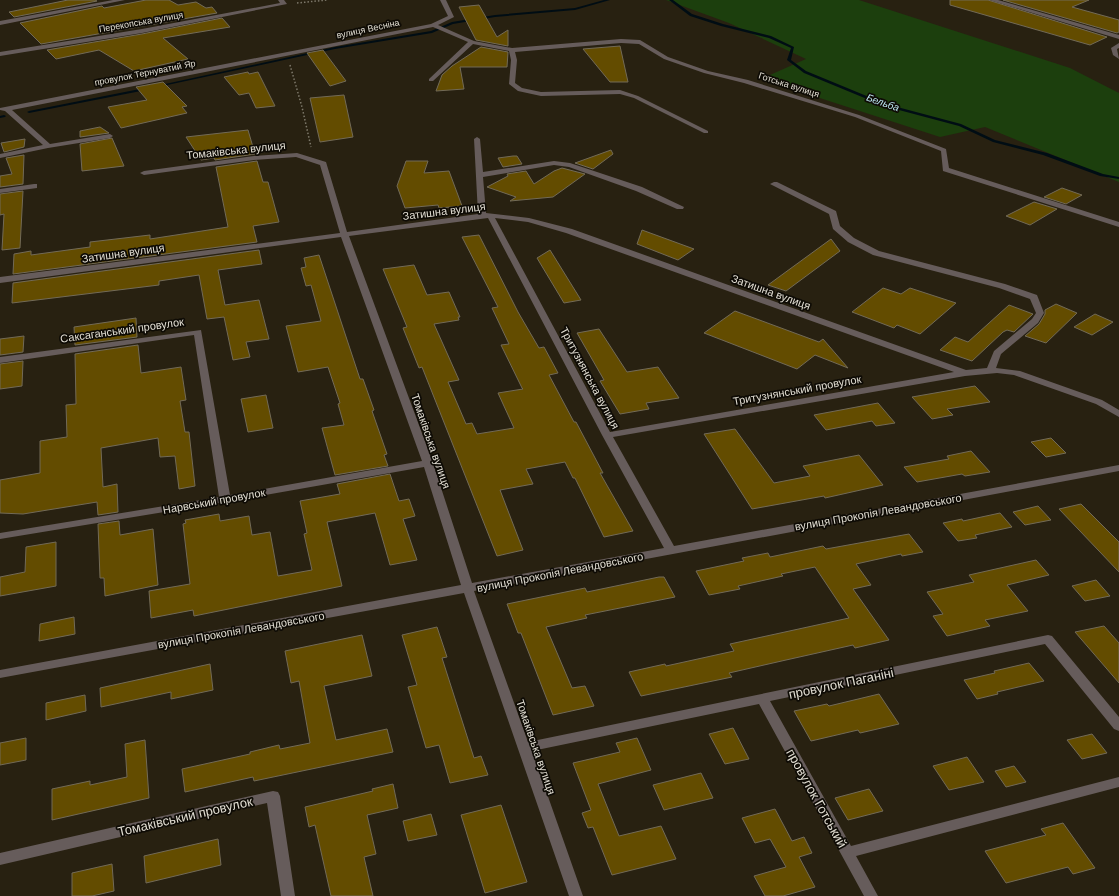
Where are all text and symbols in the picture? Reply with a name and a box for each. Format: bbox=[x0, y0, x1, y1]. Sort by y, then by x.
street label: Перекопська вулиця bbox=[98, 10, 184, 34]
street label: вулиця Весніна bbox=[336, 17, 400, 41]
street label: провулок Тернуватий Яр bbox=[94, 58, 196, 88]
street label: Готська вулиця bbox=[757, 70, 821, 100]
water label: Бельба bbox=[865, 92, 901, 113]
street label: Томаківська вулиця bbox=[186, 139, 286, 161]
street label: Затишна вулиця bbox=[402, 200, 486, 222]
street label: Затишна вулиця bbox=[81, 241, 165, 265]
street label: Затишна вулиця bbox=[730, 272, 812, 312]
street label: Саксаганський провулок bbox=[59, 315, 185, 345]
street label: Тритузнянська вулиця bbox=[558, 325, 622, 431]
street label: Тритузнянський провулок bbox=[732, 373, 862, 407]
street label: Томаківська вулиця bbox=[409, 392, 453, 490]
street label: Нарвський провулок bbox=[162, 486, 266, 516]
street label: вулиця Прокопія Левандовського bbox=[794, 491, 962, 533]
street label: вулиця Прокопія Левандовського bbox=[476, 550, 644, 594]
street label: вулиця Прокопія Левандовського bbox=[157, 609, 325, 651]
street label: провулок Паганіні bbox=[787, 665, 895, 702]
street label: Томаківська вулиця bbox=[514, 698, 558, 796]
street label: провулок Готський bbox=[783, 746, 850, 850]
street label: Томаківський провулок bbox=[116, 794, 254, 839]

